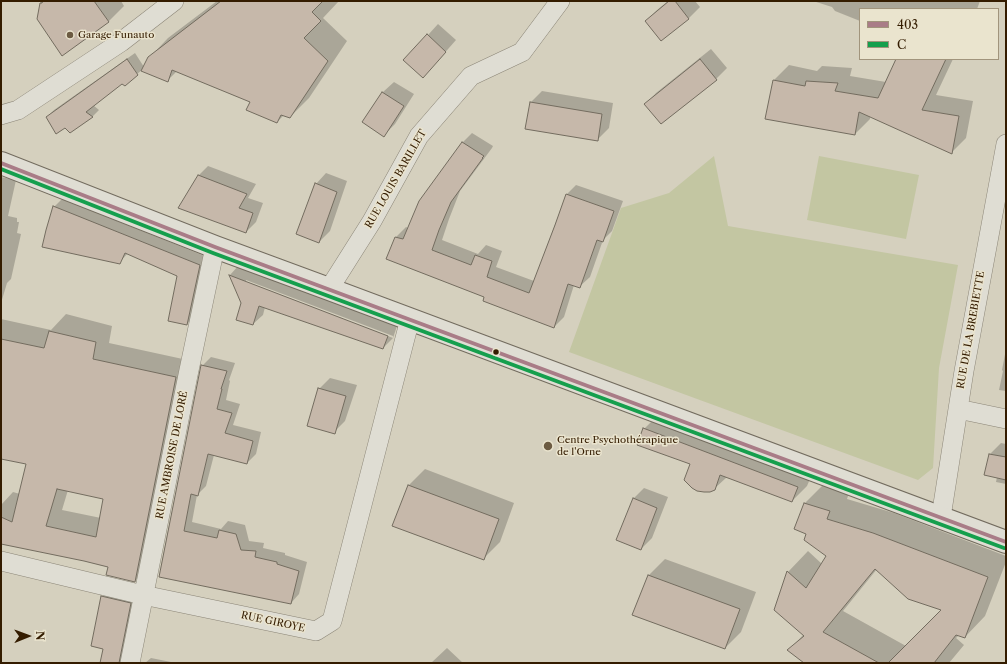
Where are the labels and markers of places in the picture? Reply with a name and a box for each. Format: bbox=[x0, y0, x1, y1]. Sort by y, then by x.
place label: Garage Funauto bbox=[78, 29, 154, 41]
marker: Garage Funauto bbox=[65, 30, 75, 40]
unlabelled marker bbox=[491, 347, 501, 357]
place label: Centre Psychothérapique de l'Orne bbox=[557, 434, 678, 458]
marker: Centre Psychothérapique de l'Orne bbox=[542, 440, 554, 452]

